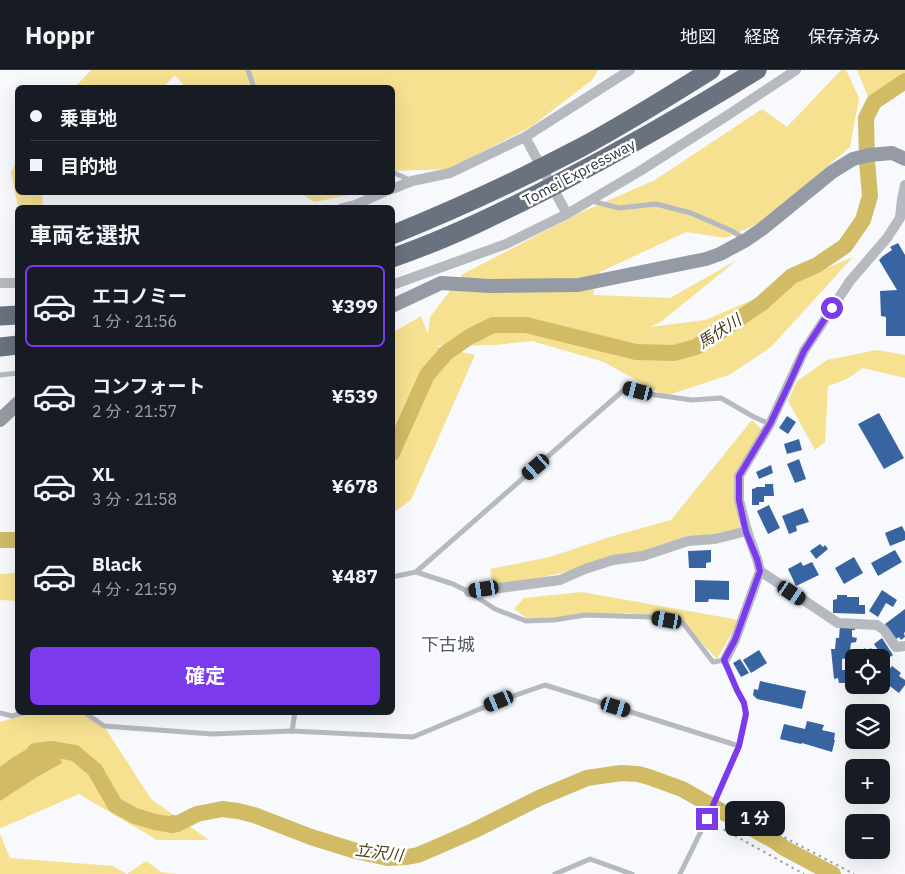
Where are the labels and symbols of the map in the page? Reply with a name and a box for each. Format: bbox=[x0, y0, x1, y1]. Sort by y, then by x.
street label: Tomei Expressway bbox=[520, 134, 639, 210]
route start bbox=[821, 297, 843, 319]
water label: 馬伏川 bbox=[693, 308, 746, 352]
car bbox=[621, 380, 654, 402]
car bbox=[519, 451, 552, 483]
car bbox=[775, 578, 808, 608]
car bbox=[468, 579, 499, 599]
car bbox=[650, 610, 683, 630]
district label: 下古城 bbox=[421, 633, 475, 656]
car bbox=[482, 688, 515, 714]
car bbox=[599, 695, 632, 719]
callout: 1 分 bbox=[724, 802, 784, 836]
route end bbox=[696, 808, 718, 830]
water label: 立沢川 bbox=[354, 839, 406, 865]

